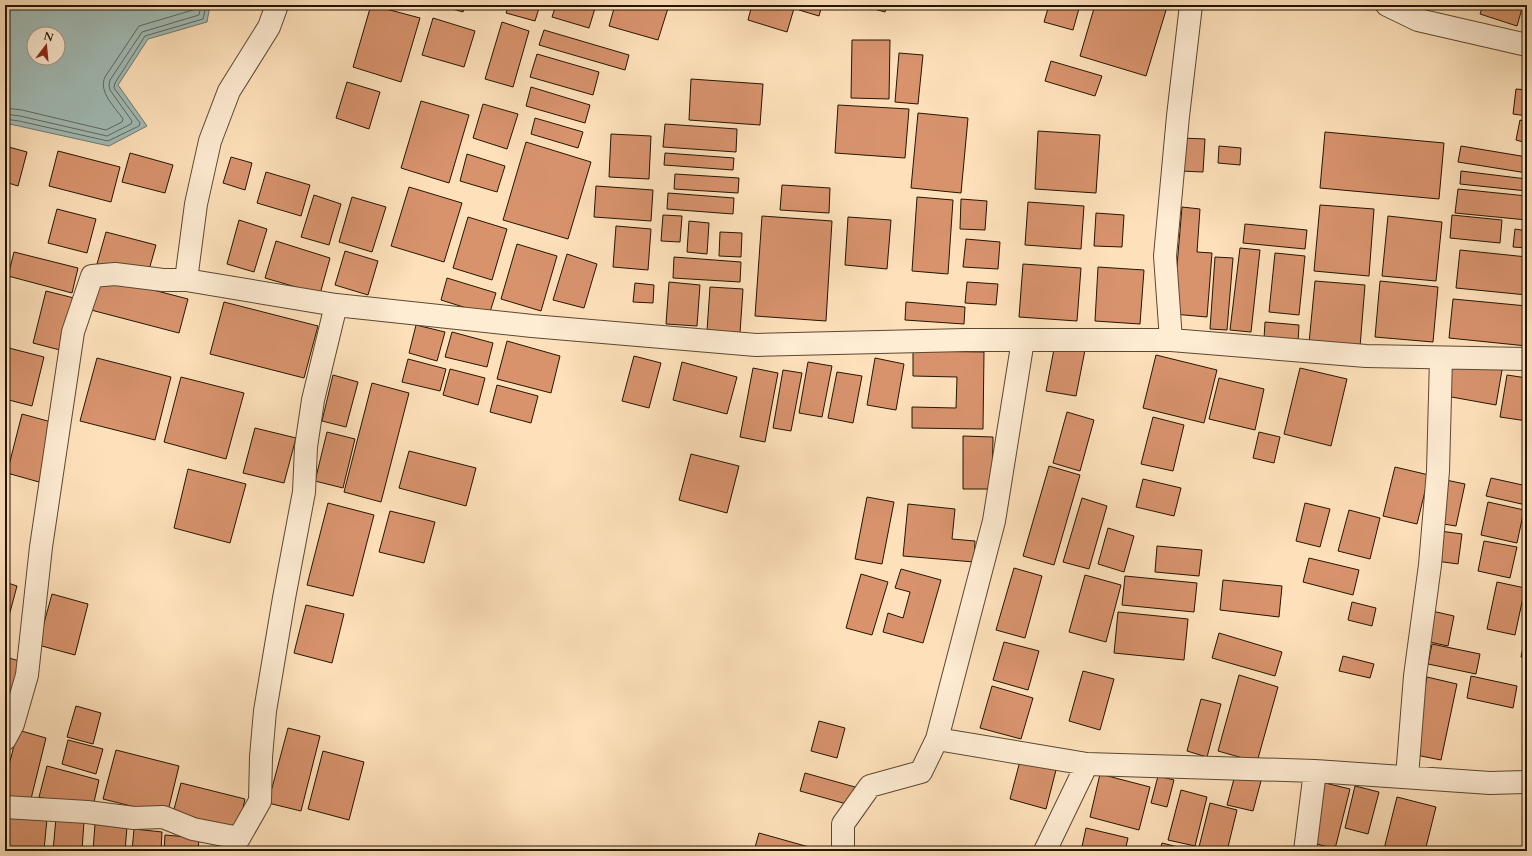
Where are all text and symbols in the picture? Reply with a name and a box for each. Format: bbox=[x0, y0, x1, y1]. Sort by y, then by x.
north arrow bbox=[26, 26, 66, 66]
text: N bbox=[42, 28, 56, 46]

